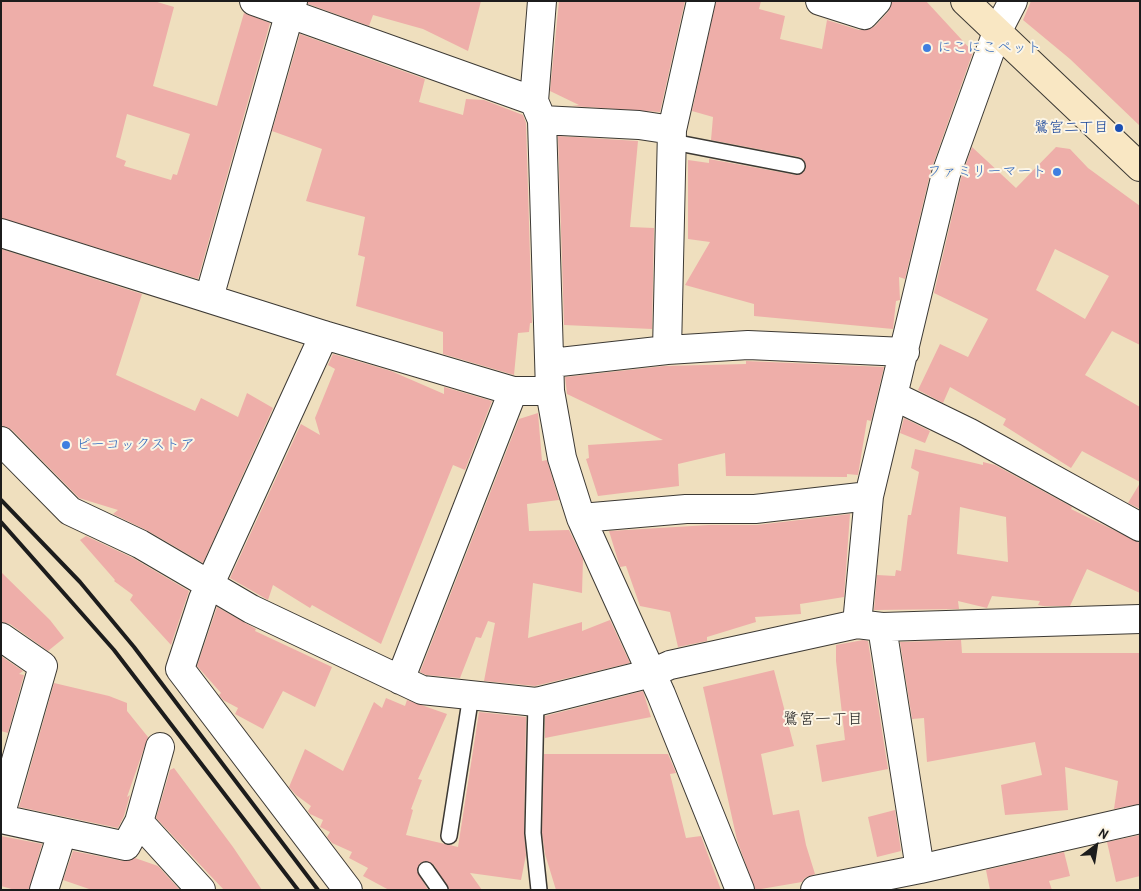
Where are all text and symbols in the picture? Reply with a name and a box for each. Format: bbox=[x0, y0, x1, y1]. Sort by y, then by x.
place label: にこにこペット bbox=[937, 39, 1042, 57]
marker: にこにこペット bbox=[921, 42, 933, 54]
place label: 鷺宮二丁目 bbox=[1034, 119, 1109, 137]
marker: 鷺宮二丁目 bbox=[1113, 122, 1125, 134]
place label: ファミリーマート bbox=[927, 163, 1047, 181]
marker: ファミリーマート bbox=[1051, 166, 1063, 178]
place label: ピーコックストア bbox=[76, 436, 195, 454]
marker: ピーコックストア bbox=[60, 439, 72, 451]
district label: 鷺宮一丁目 bbox=[783, 710, 863, 730]
north arrow bbox=[1071, 821, 1121, 871]
text: N bbox=[1096, 823, 1112, 843]

